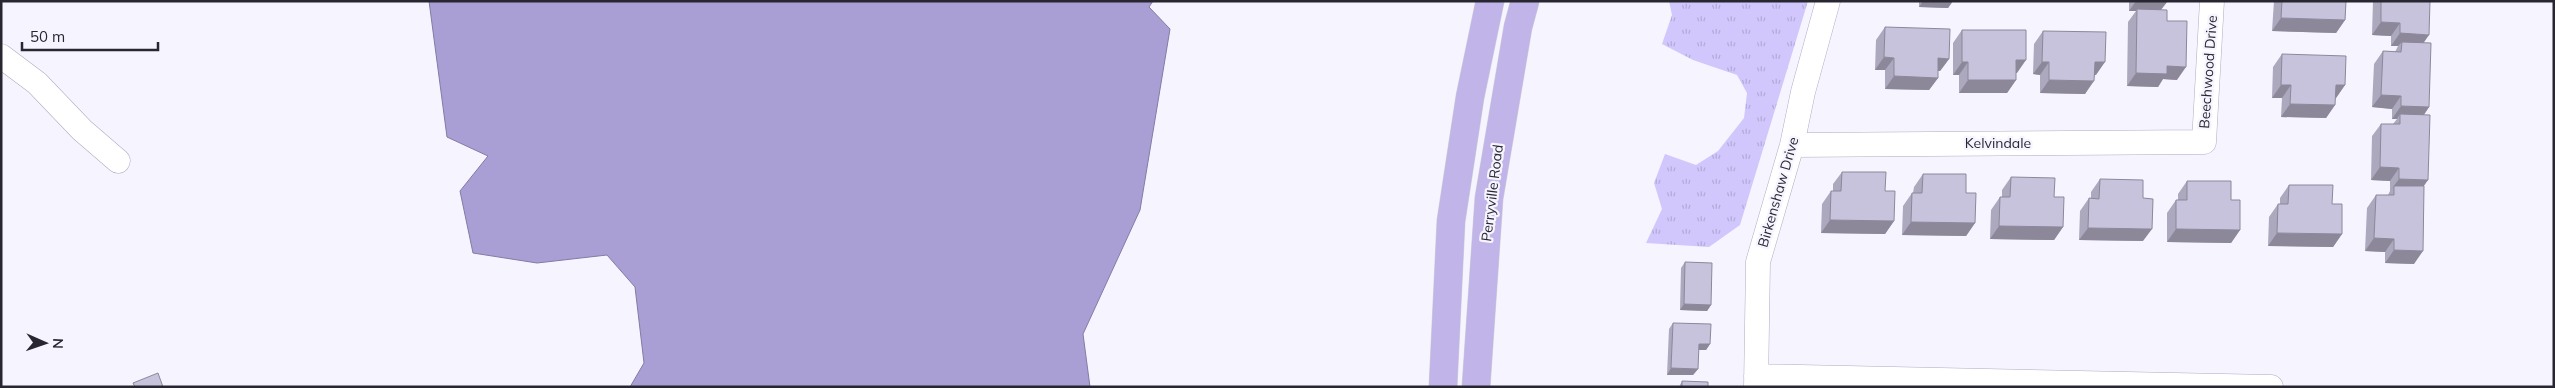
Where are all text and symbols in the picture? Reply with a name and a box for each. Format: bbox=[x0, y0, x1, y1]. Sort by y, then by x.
street label: Beechwood Drive bbox=[2195, 15, 2221, 129]
scale bar bbox=[22, 20, 159, 52]
text: 50 m bbox=[30, 27, 65, 46]
street label: Kelvindale bbox=[1965, 134, 2031, 152]
street label: Birkenshaw Drive bbox=[1754, 135, 1802, 249]
street label: Perryville Road bbox=[1477, 143, 1507, 243]
north arrow bbox=[20, 318, 70, 368]
text: N bbox=[49, 338, 67, 349]

